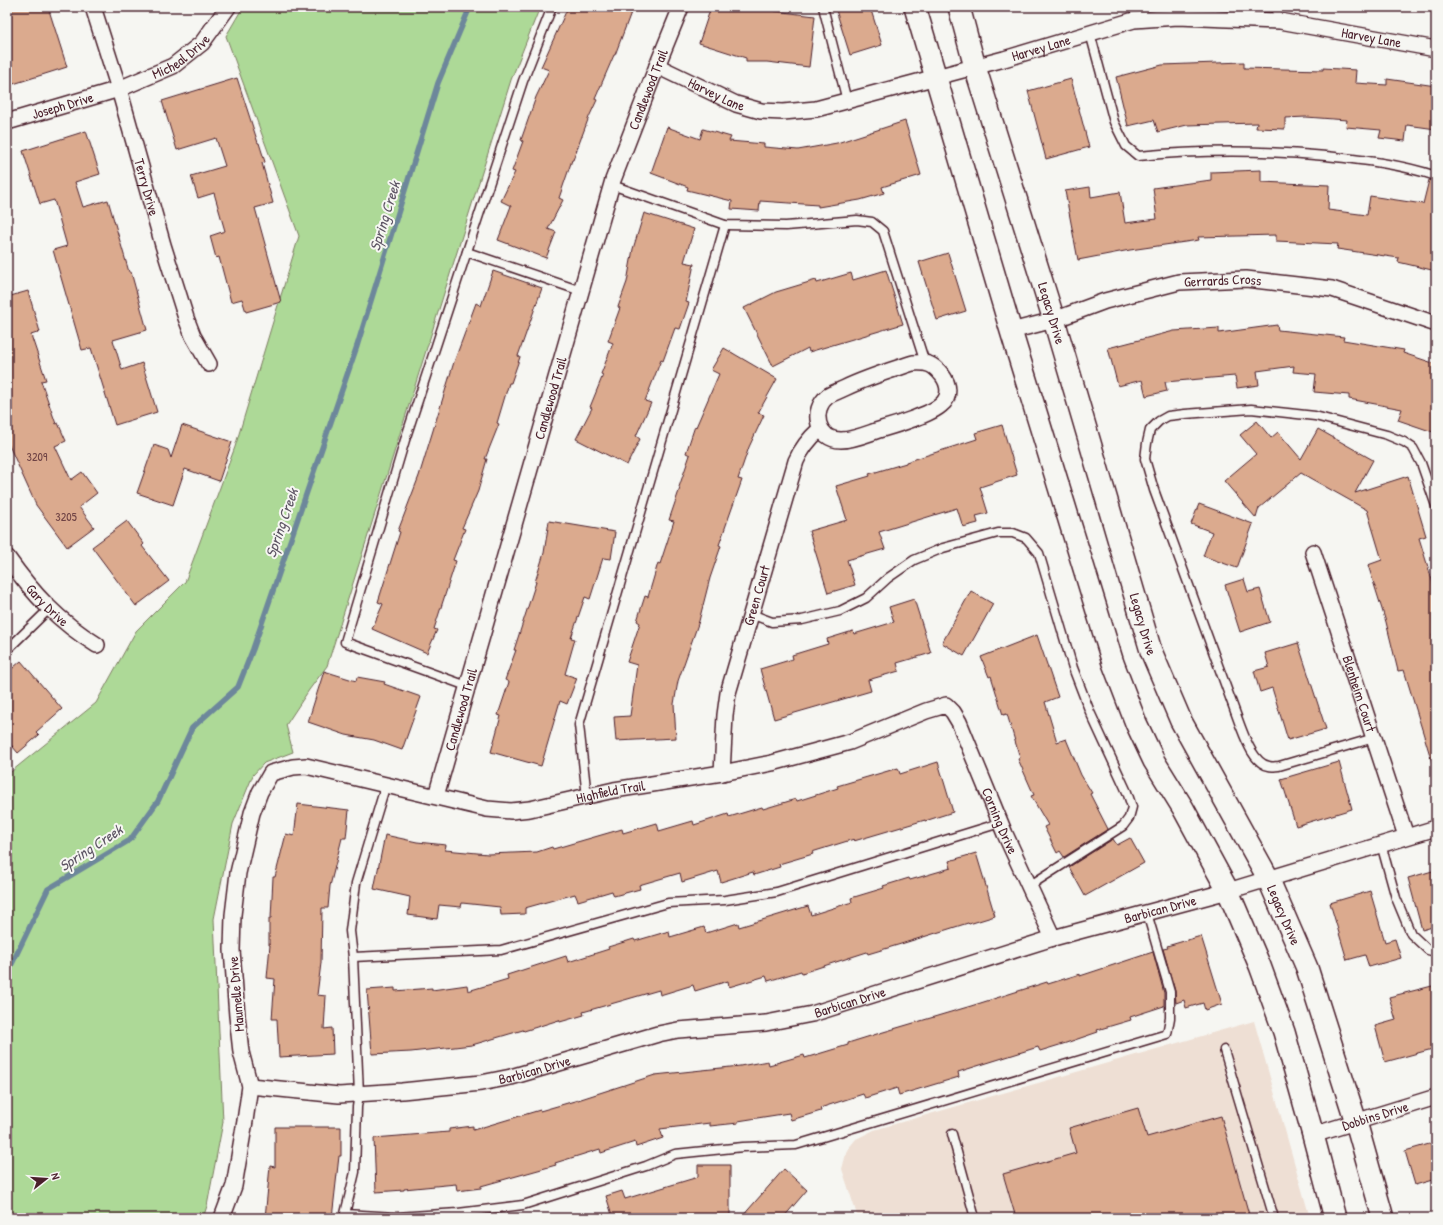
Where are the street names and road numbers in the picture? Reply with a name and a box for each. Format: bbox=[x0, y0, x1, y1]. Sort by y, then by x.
street label: Harvey Lane bbox=[1340, 22, 1403, 52]
street label: Micheal Drive bbox=[149, 30, 214, 83]
street label: Harvey Lane bbox=[1009, 30, 1073, 65]
street label: Candlewood Trail bbox=[623, 46, 672, 132]
street label: Harvey Lane bbox=[685, 72, 747, 115]
street label: Joseph Drive bbox=[29, 87, 96, 123]
street label: Terry Drive bbox=[130, 156, 164, 218]
street label: Gerrards Cross bbox=[1184, 269, 1263, 291]
street label: Legacy Drive bbox=[1034, 280, 1071, 347]
street label: Candlewood Trail bbox=[529, 354, 571, 441]
street label: Green Court bbox=[738, 563, 774, 628]
street label: Gary Drive bbox=[22, 580, 73, 631]
street label: Legacy Drive bbox=[1126, 591, 1162, 658]
street label: Blenheim Court bbox=[1338, 653, 1381, 734]
street label: Candlewood Trail bbox=[439, 666, 481, 753]
street label: Highfield Trail bbox=[574, 775, 647, 807]
street label: Corning Drive bbox=[978, 784, 1023, 857]
street label: Legacy Drive bbox=[1263, 882, 1306, 948]
street label: Barbican Drive bbox=[1122, 890, 1199, 927]
street label: Maumelle Drive bbox=[223, 955, 248, 1033]
street label: Barbican Drive bbox=[812, 981, 888, 1022]
street label: Barbican Drive bbox=[497, 1050, 573, 1088]
street label: Dobbins Drive bbox=[1340, 1096, 1411, 1134]

